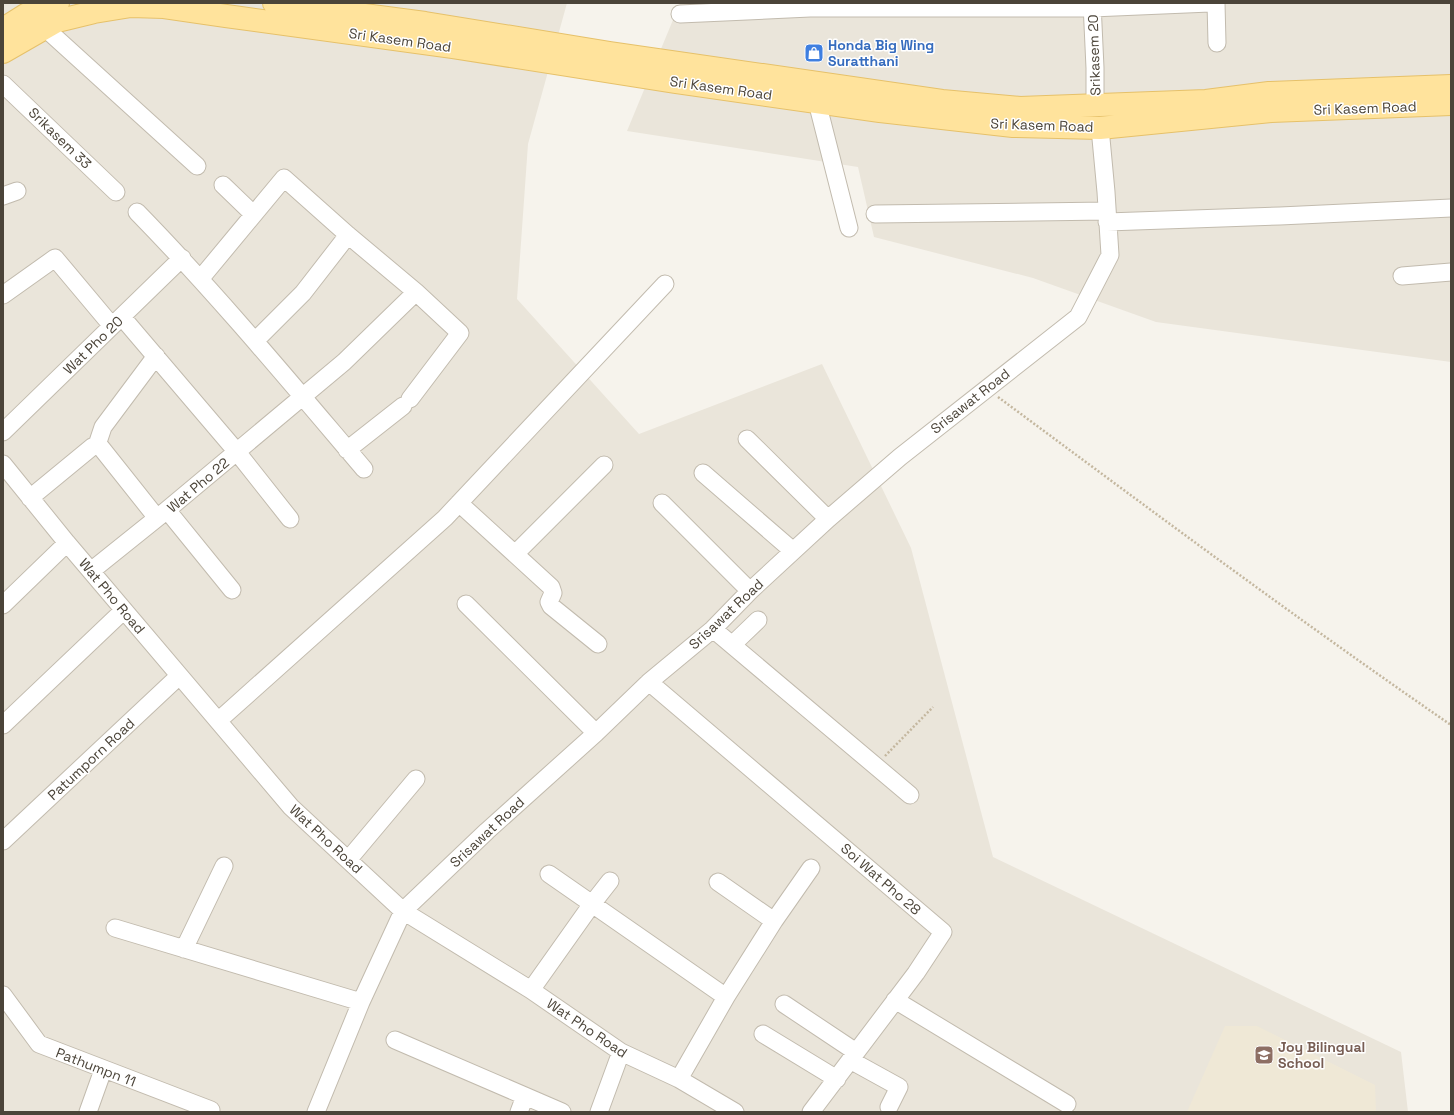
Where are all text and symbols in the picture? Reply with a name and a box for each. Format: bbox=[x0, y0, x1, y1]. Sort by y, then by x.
street label: Srikasem 20 bbox=[1084, 14, 1104, 96]
street label: Sri Kasem Road bbox=[348, 24, 452, 56]
place label: Honda Big Wing Suratthani bbox=[828, 36, 934, 70]
shop icon: Honda Big Wing Suratthani bbox=[803, 42, 825, 64]
street label: Sri Kasem Road bbox=[669, 72, 773, 104]
street label: Sri Kasem Road bbox=[1313, 97, 1417, 119]
street label: Srikasem 33 bbox=[25, 103, 95, 173]
street label: Sri Kasem Road bbox=[990, 114, 1094, 136]
street label: Wat Pho 20 bbox=[59, 312, 127, 378]
street label: Srisawat Road bbox=[927, 364, 1013, 438]
street label: Wat Pho 22 bbox=[163, 454, 233, 516]
street label: Wat Pho Road bbox=[75, 554, 149, 638]
street label: Srisawat Road bbox=[685, 575, 767, 653]
street label: Patumporn Road bbox=[44, 714, 138, 804]
street label: Srisawat Road bbox=[446, 793, 528, 871]
street label: Wat Pho Road bbox=[286, 801, 366, 877]
street label: Soi Wat Pho 28 bbox=[837, 839, 925, 919]
street label: Wat Pho Road bbox=[543, 994, 631, 1062]
place label: Joy Bilingual School bbox=[1278, 1038, 1365, 1072]
street label: Pathumpn 11 bbox=[53, 1043, 139, 1091]
school or university icon: Joy Bilingual School bbox=[1253, 1044, 1275, 1066]

